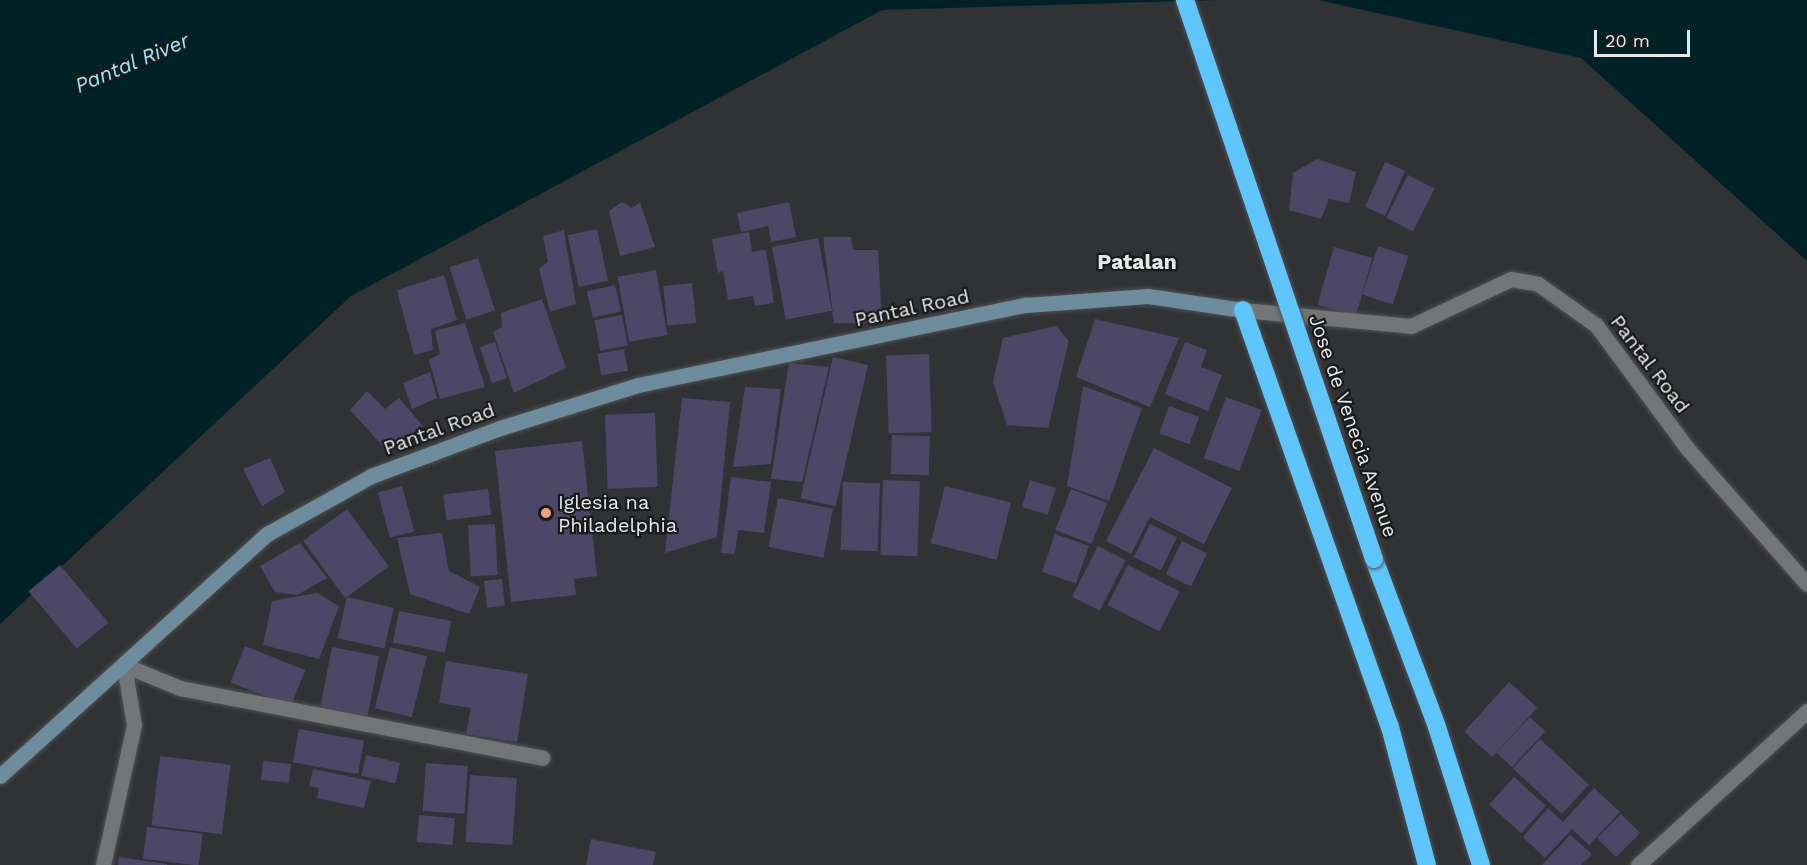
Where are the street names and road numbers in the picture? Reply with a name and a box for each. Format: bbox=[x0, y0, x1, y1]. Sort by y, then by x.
street label: Pantal Road bbox=[852, 284, 972, 332]
street label: Pantal Road bbox=[1605, 310, 1695, 418]
street label: Jose de Venecia Avenue bbox=[1303, 311, 1403, 541]
street label: Pantal Road bbox=[380, 398, 498, 460]

